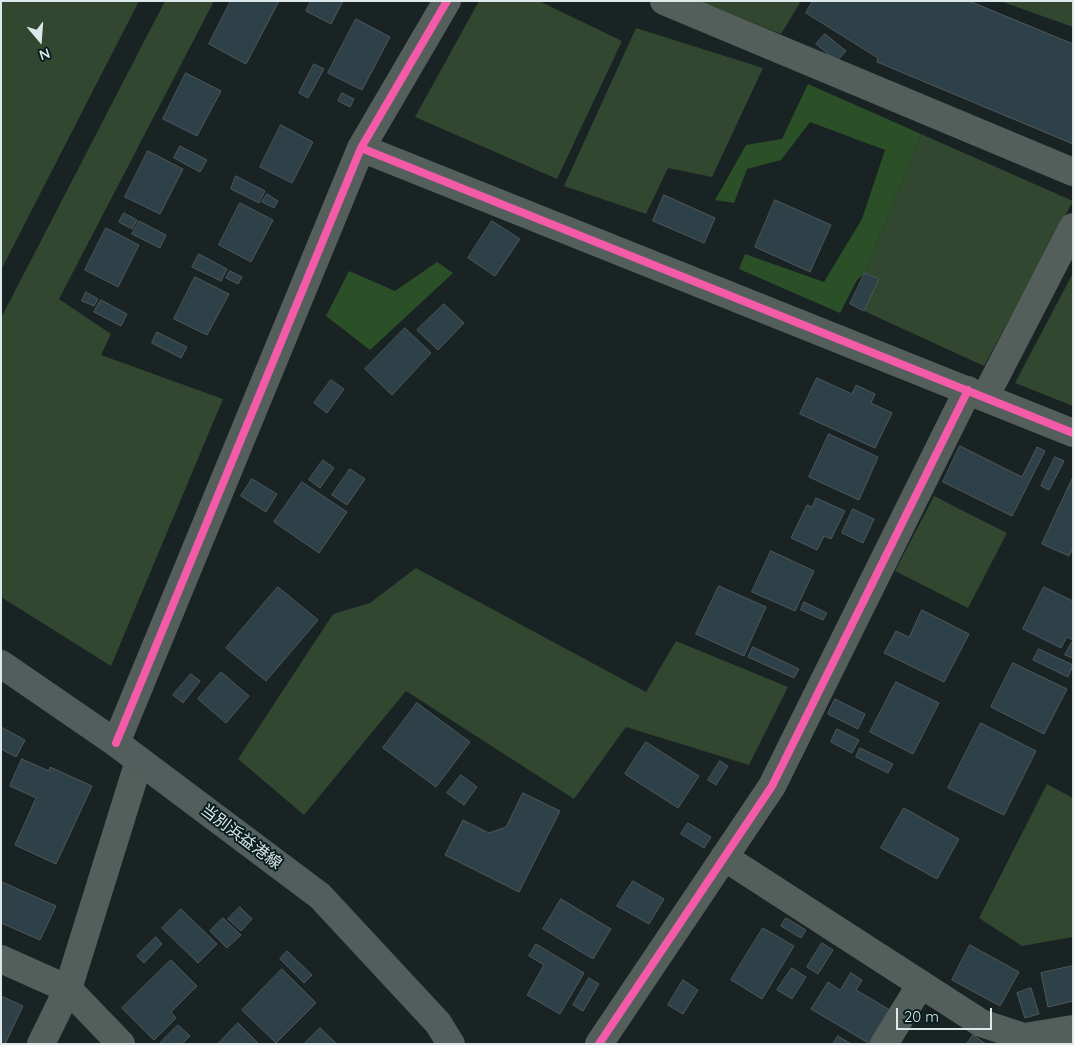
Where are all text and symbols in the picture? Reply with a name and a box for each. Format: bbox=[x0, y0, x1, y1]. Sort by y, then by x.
north arrow bbox=[15, 15, 65, 65]
text: N bbox=[37, 44, 52, 64]
street label: 当別浜益港線 bbox=[197, 800, 285, 874]
scale bar bbox=[899, 998, 995, 1030]
text: 20 m bbox=[904, 1007, 939, 1026]

